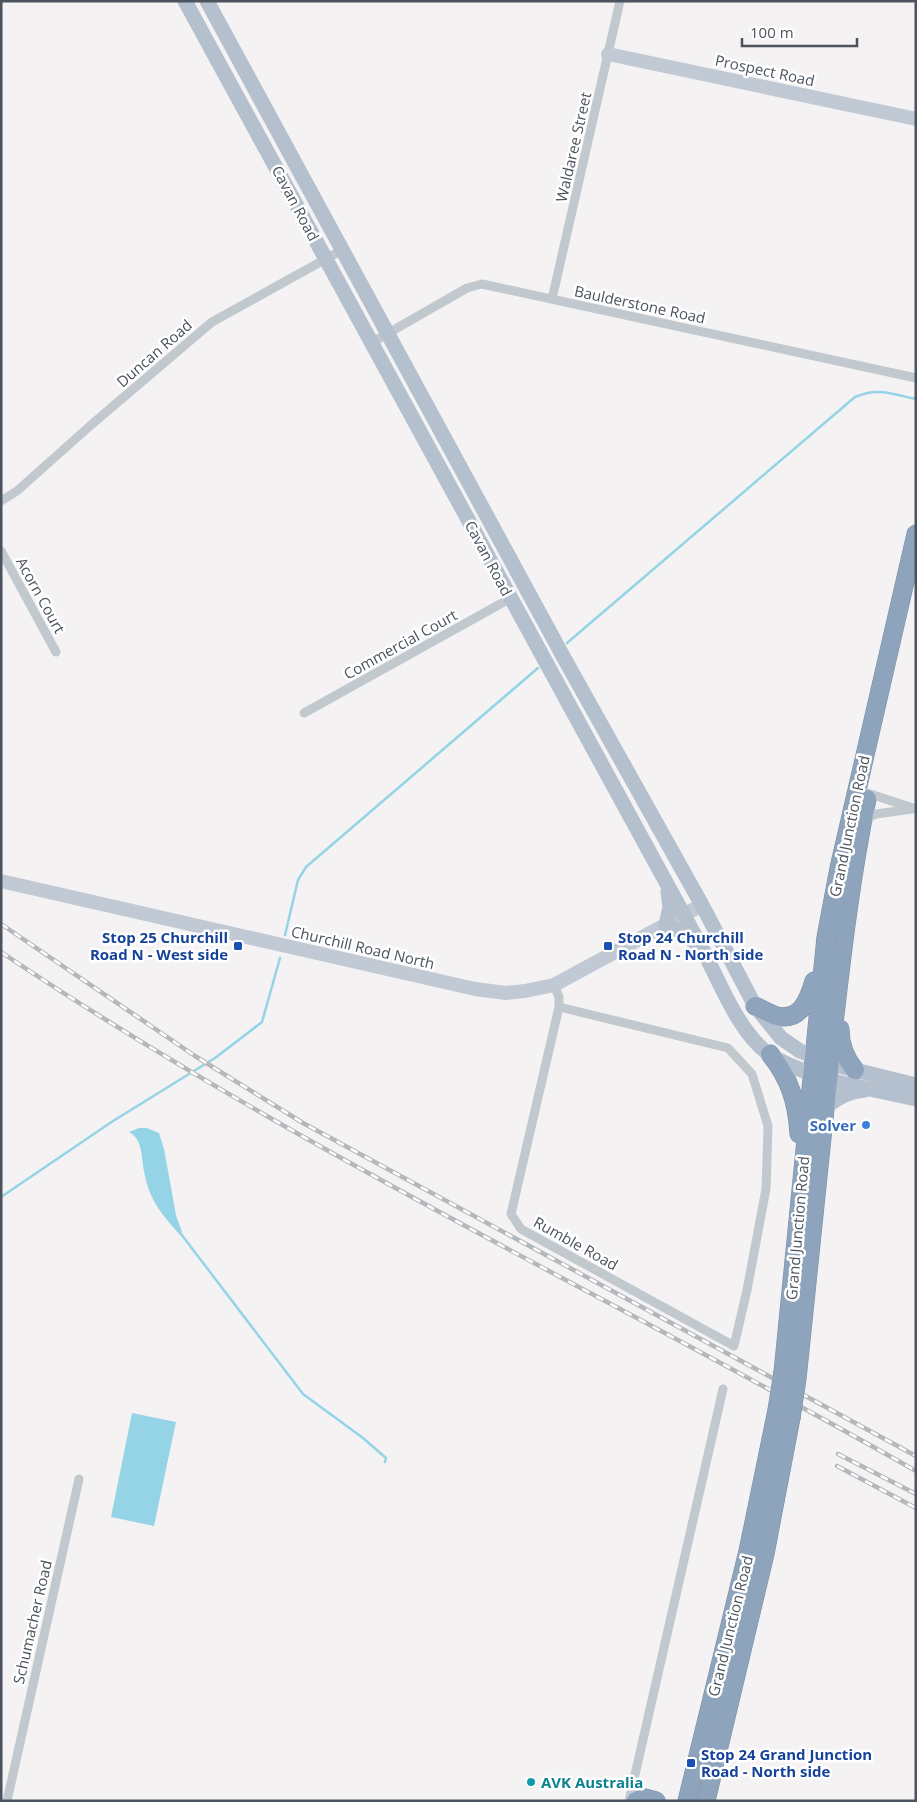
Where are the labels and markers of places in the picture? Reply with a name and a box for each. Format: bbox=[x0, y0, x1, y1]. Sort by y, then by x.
place label: Stop 25 Churchill Road N - West side bbox=[90, 927, 228, 964]
place label: Stop 24 Churchill Road N - North side bbox=[618, 927, 764, 964]
marker: Stop 25 Churchill Road N - West side bbox=[232, 940, 244, 952]
marker: Stop 24 Churchill Road N - North side bbox=[602, 940, 614, 952]
place label: Solver bbox=[810, 1115, 856, 1135]
marker: Solver bbox=[860, 1119, 872, 1131]
place label: Stop 24 Grand Junction Road - North side bbox=[701, 1744, 872, 1781]
marker: Stop 24 Grand Junction Road - North side bbox=[685, 1757, 697, 1769]
place label: AVK Australia bbox=[541, 1772, 643, 1792]
marker: AVK Australia bbox=[525, 1776, 537, 1788]

